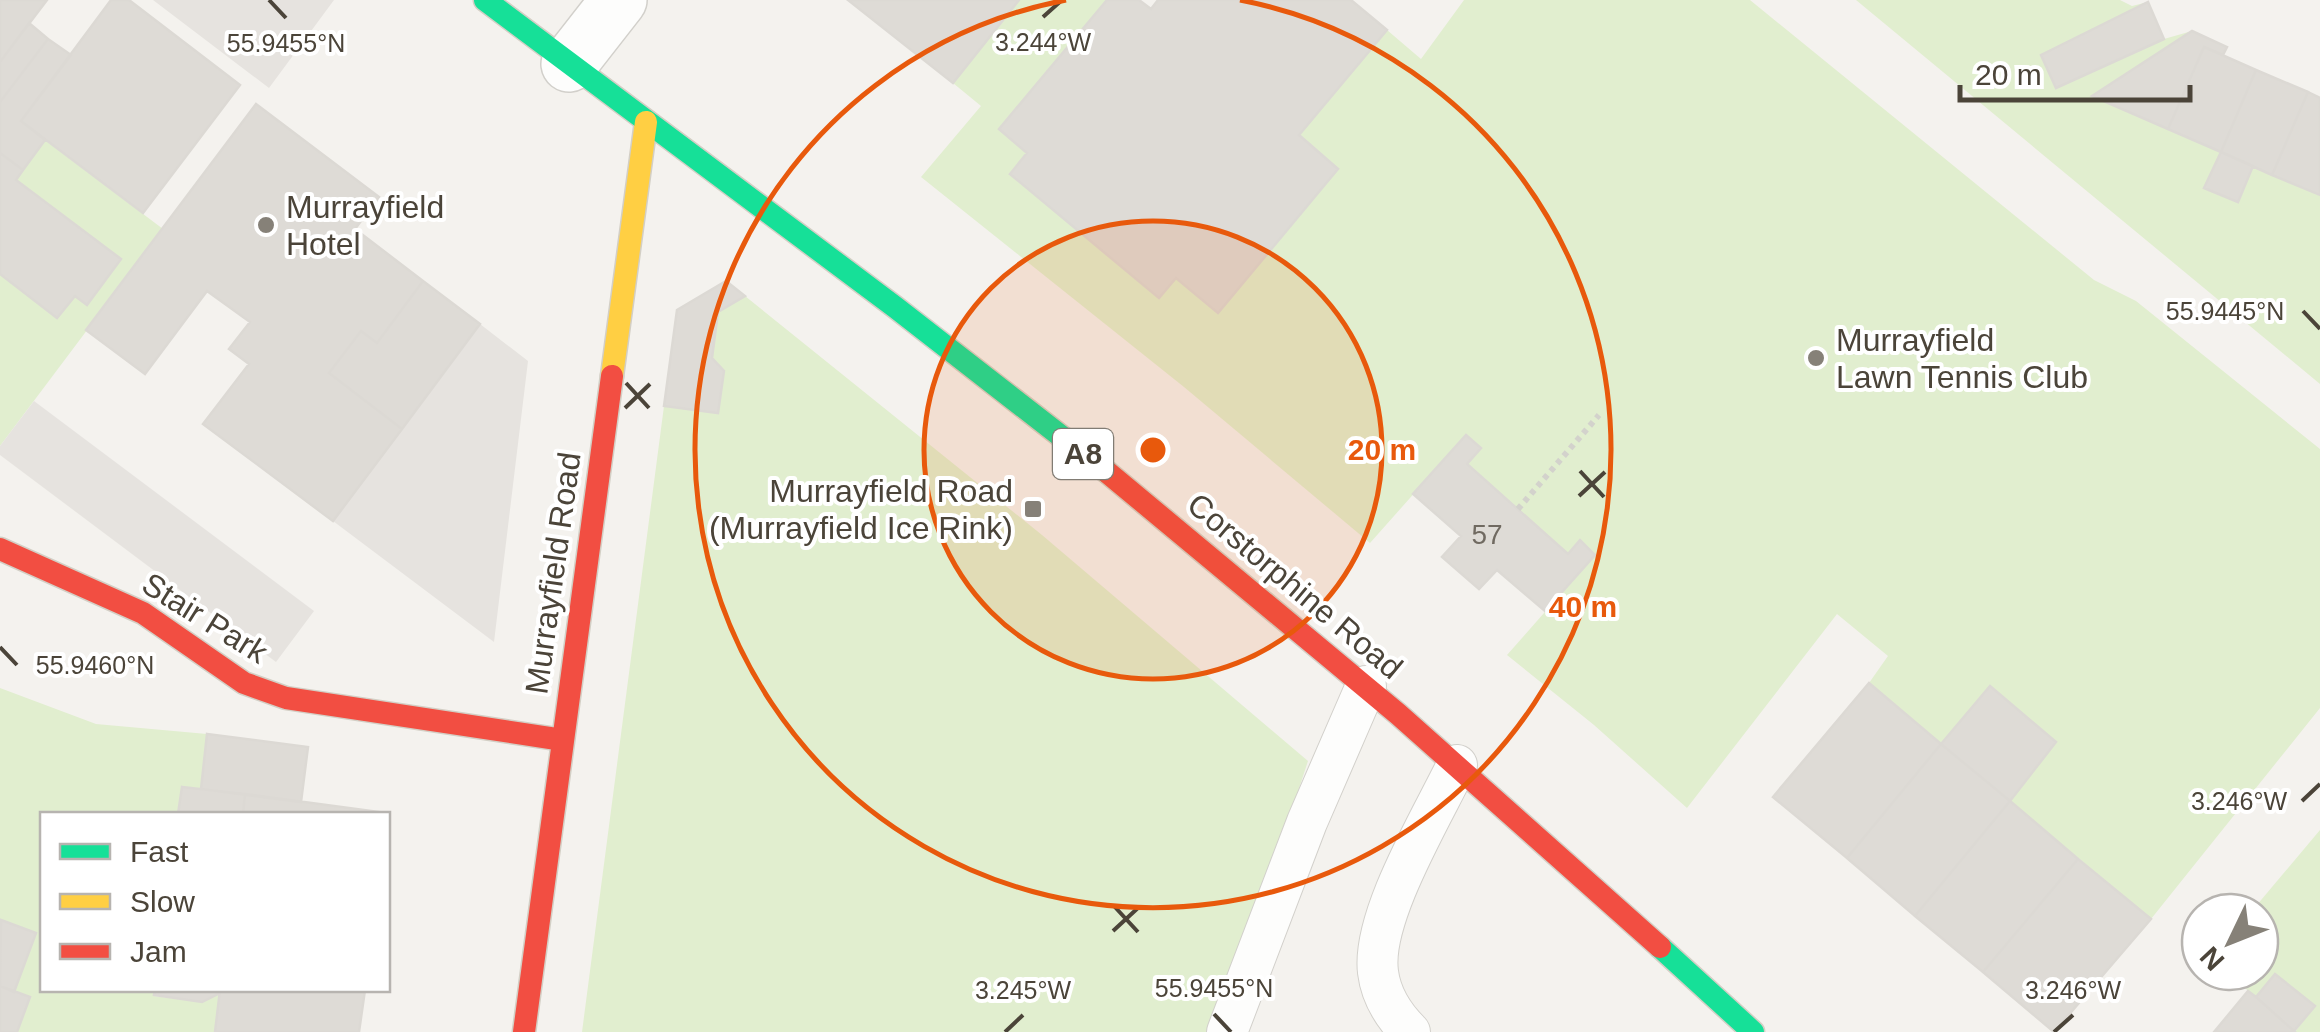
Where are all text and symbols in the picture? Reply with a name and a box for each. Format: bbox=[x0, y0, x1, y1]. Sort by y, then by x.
text: 3.244°W bbox=[995, 28, 1091, 56]
text: 55.9455°N bbox=[227, 29, 345, 57]
scale bar bbox=[1960, 40, 2190, 102]
text: 20 m bbox=[1975, 58, 2042, 91]
place label: Murrayfield Hotel bbox=[286, 189, 444, 262]
marker: Murrayfield Hotel bbox=[255, 214, 277, 236]
text: 55.9445°N bbox=[2166, 297, 2284, 325]
place label: Murrayfield Lawn Tennis Club bbox=[1836, 322, 2088, 395]
marker: Murrayfield Lawn Tennis Club bbox=[1805, 347, 1827, 369]
road number: A8 bbox=[1053, 429, 1113, 479]
centre of rings bbox=[1135, 432, 1171, 468]
text: 20 m bbox=[1348, 433, 1416, 466]
street label: Murrayfield Road bbox=[518, 450, 588, 696]
place label: Murrayfield Road (Murrayfield Ice Rink) bbox=[709, 473, 1013, 546]
street label: Corstorphine Road bbox=[1181, 486, 1409, 686]
marker: Murrayfield Road (Murrayfield Ice Rink) bbox=[1022, 498, 1044, 520]
house number: 57 bbox=[1471, 519, 1503, 550]
street label: Stair Park bbox=[136, 566, 275, 671]
text: 40 m bbox=[1549, 590, 1617, 623]
text: 55.9460°N bbox=[36, 651, 154, 679]
text: 3.246°W bbox=[2191, 787, 2287, 815]
legend bbox=[40, 812, 390, 992]
text: Fast bbox=[130, 835, 189, 868]
text: Slow bbox=[130, 885, 195, 918]
north arrow bbox=[2180, 892, 2280, 992]
text: Jam bbox=[130, 935, 187, 968]
text: N bbox=[2194, 941, 2230, 977]
text: 55.9455°N bbox=[1155, 974, 1273, 1002]
text: 3.245°W bbox=[975, 976, 1071, 1004]
text: 3.246°W bbox=[2025, 976, 2121, 1004]

